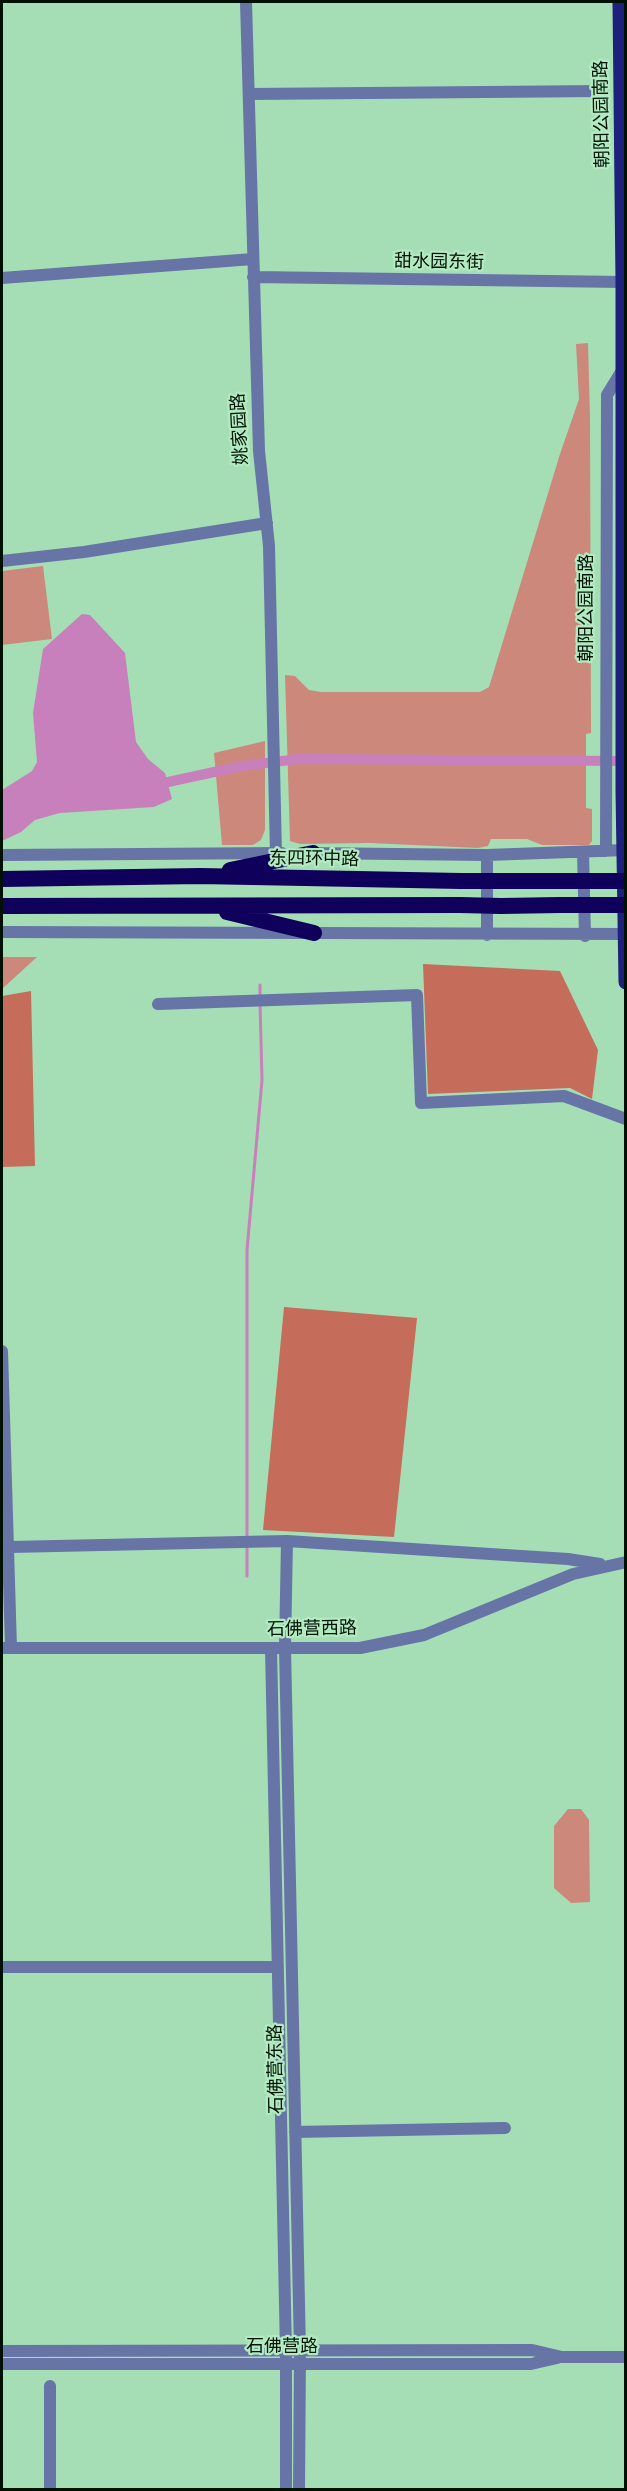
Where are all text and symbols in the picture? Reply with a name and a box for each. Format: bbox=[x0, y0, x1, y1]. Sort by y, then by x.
street label: 朝阳公园南路 bbox=[590, 60, 614, 168]
street label: 甜水园东街 bbox=[394, 250, 484, 274]
street label: 姚家园路 bbox=[227, 392, 253, 466]
street label: 朝阳公园南路 bbox=[576, 554, 598, 662]
street label: 东四环中路 bbox=[269, 847, 359, 871]
street label: 石佛营西路 bbox=[267, 1617, 357, 1641]
street label: 石佛营东路 bbox=[264, 2024, 288, 2114]
street label: 石佛营路 bbox=[246, 2336, 318, 2358]

